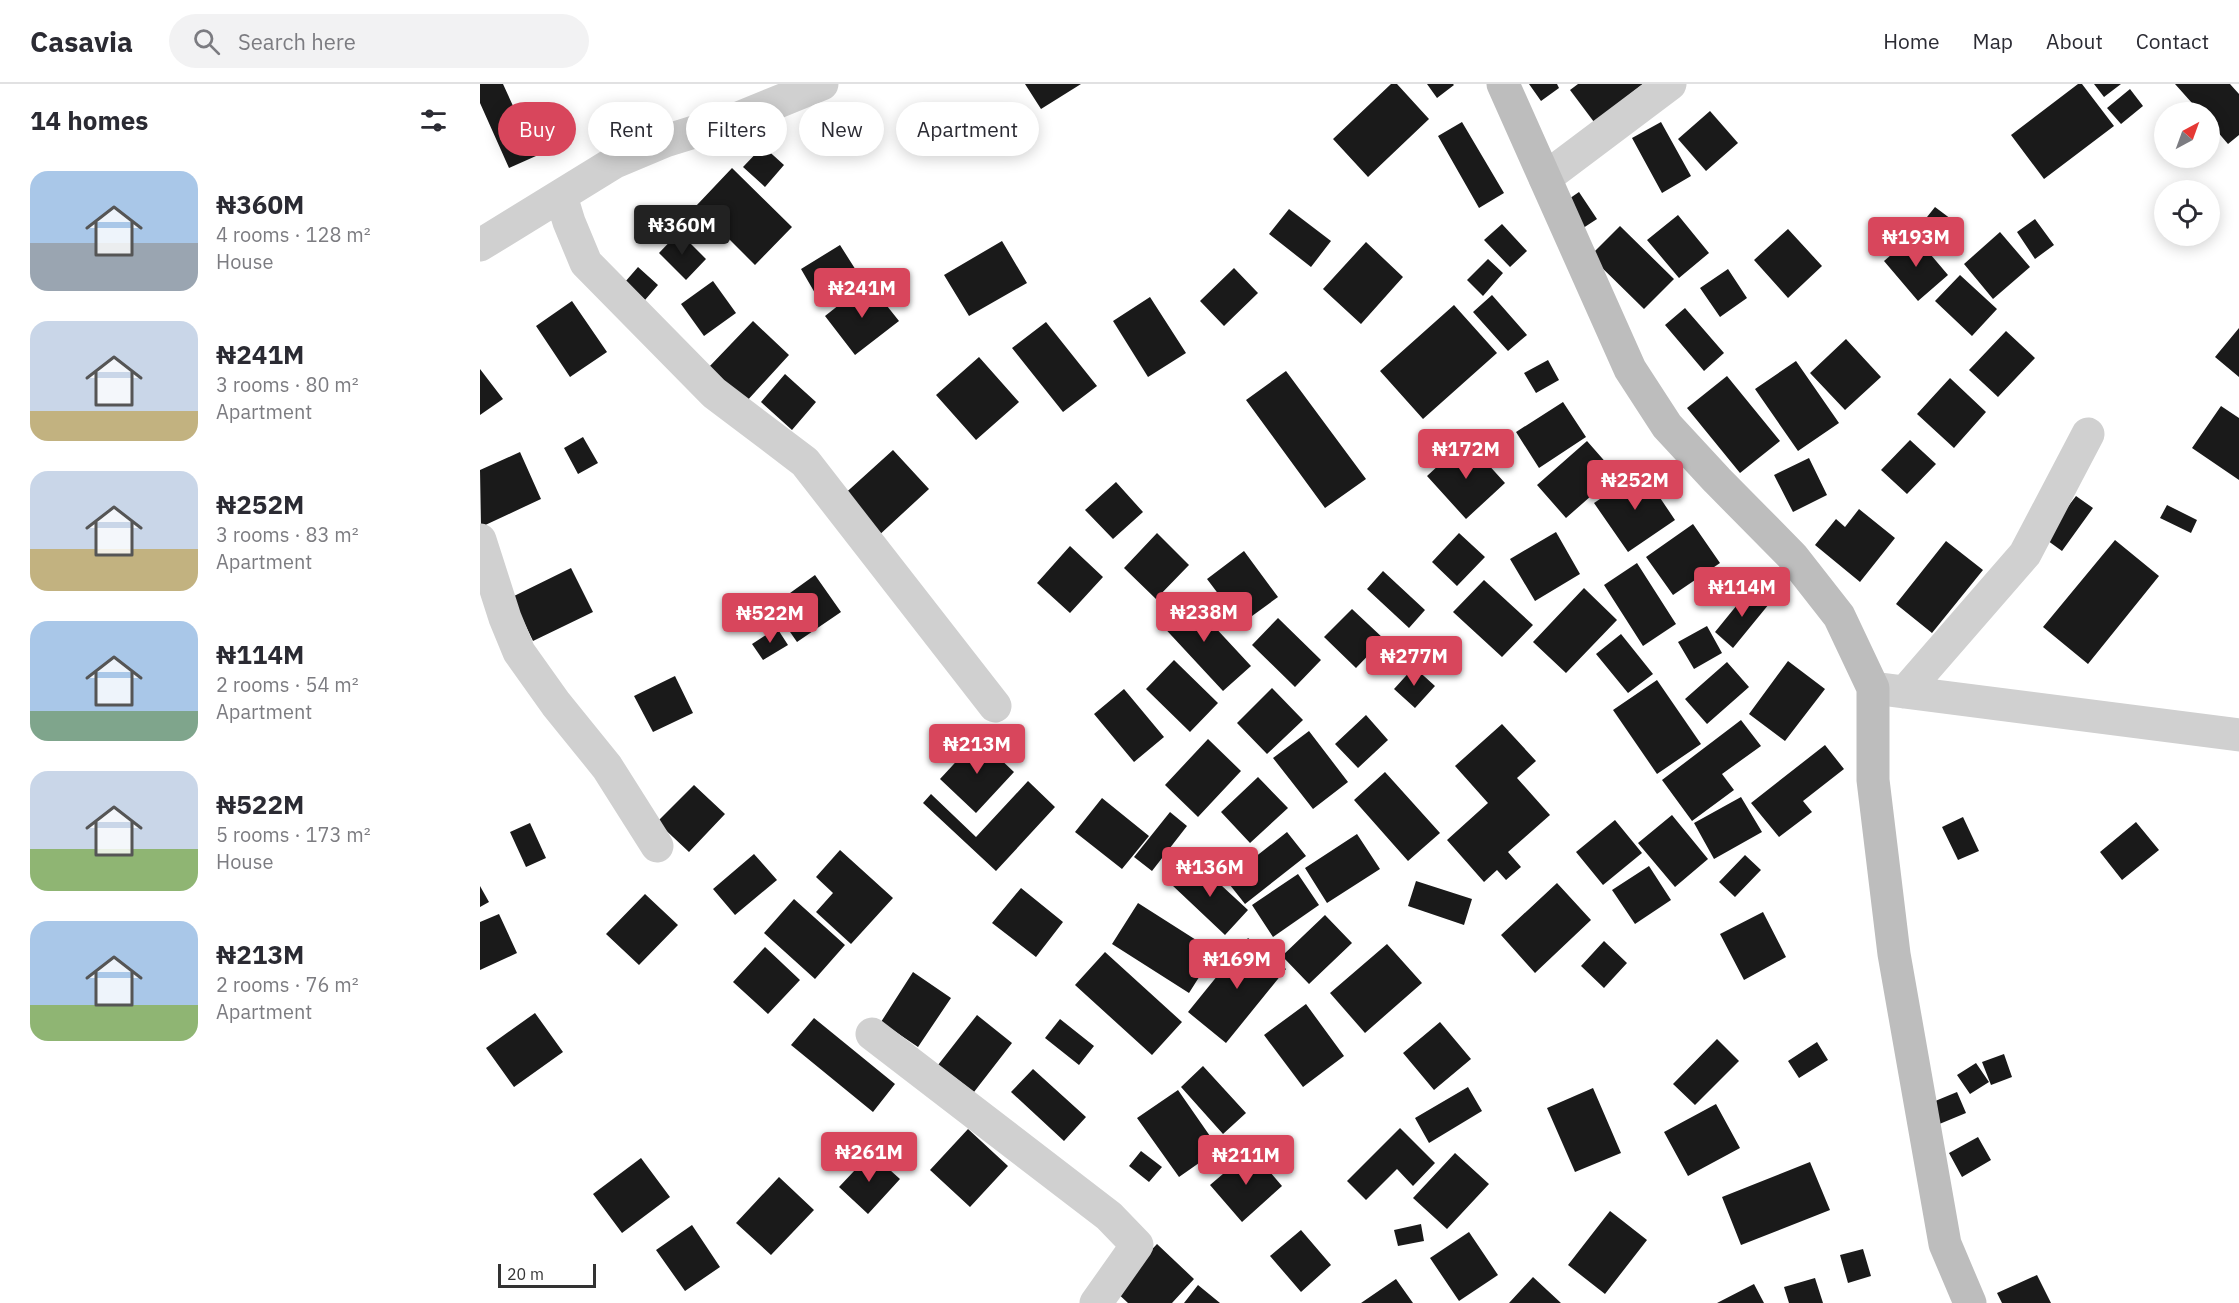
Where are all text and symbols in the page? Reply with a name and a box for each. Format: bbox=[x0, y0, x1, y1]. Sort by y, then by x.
search box bbox=[169, 14, 589, 68]
text: Casavia bbox=[30, 23, 133, 60]
icon: search bbox=[190, 25, 223, 58]
text: Search here bbox=[238, 27, 356, 56]
text: Home bbox=[1883, 27, 1940, 55]
text: Map bbox=[1973, 27, 2013, 55]
text: About bbox=[2046, 27, 2103, 55]
text: Contact bbox=[2136, 27, 2209, 55]
chip: Buy bbox=[498, 102, 576, 156]
chip: Rent bbox=[588, 102, 674, 156]
chip: Filters bbox=[686, 102, 787, 156]
chip: New bbox=[799, 102, 884, 156]
chip: Apartment bbox=[896, 102, 1039, 156]
north arrow bbox=[2154, 102, 2220, 168]
map controls bbox=[2154, 102, 2220, 246]
text: 14 homes bbox=[30, 103, 148, 137]
icon: filters bbox=[417, 104, 450, 137]
button: locate bbox=[2154, 180, 2220, 246]
text: ₦360M bbox=[216, 187, 304, 221]
icon: home bbox=[78, 195, 150, 267]
pin: ₦360M bbox=[640, 205, 724, 256]
text: ₦360M bbox=[648, 211, 716, 238]
pin: ₦193M bbox=[1874, 217, 1958, 268]
text: 4 rooms · 128 m² bbox=[216, 221, 371, 248]
text: ₦193M bbox=[1882, 223, 1950, 250]
text: House bbox=[216, 248, 273, 275]
pin: ₦241M bbox=[820, 268, 904, 319]
text: ₦241M bbox=[828, 274, 896, 301]
text: ₦241M bbox=[216, 337, 304, 371]
icon: home bbox=[78, 345, 150, 417]
text: 3 rooms · 80 m² bbox=[216, 371, 359, 398]
text: Apartment bbox=[216, 398, 312, 425]
pin: ₦172M bbox=[1424, 429, 1508, 480]
text: ₦172M bbox=[1432, 435, 1500, 462]
pin: ₦252M bbox=[1593, 460, 1677, 511]
text: ₦252M bbox=[1601, 466, 1669, 493]
text: ₦252M bbox=[216, 487, 304, 521]
icon: home bbox=[78, 495, 150, 567]
text: 3 rooms · 83 m² bbox=[216, 521, 359, 548]
text: Apartment bbox=[216, 548, 312, 575]
pin: ₦114M bbox=[1700, 567, 1784, 618]
text: ₦114M bbox=[1708, 573, 1776, 600]
pin: ₦238M bbox=[1162, 592, 1246, 643]
pin: ₦522M bbox=[728, 593, 812, 644]
text: ₦238M bbox=[1170, 598, 1238, 625]
text: ₦522M bbox=[736, 599, 804, 626]
pin: ₦277M bbox=[1372, 636, 1456, 687]
text: ₦114M bbox=[216, 637, 304, 671]
text: ₦277M bbox=[1380, 642, 1448, 669]
icon: home bbox=[78, 645, 150, 717]
text: 2 rooms · 54 m² bbox=[216, 671, 359, 698]
text: Apartment bbox=[216, 698, 312, 725]
pin: ₦213M bbox=[935, 724, 1019, 775]
text: ₦213M bbox=[943, 730, 1011, 757]
text: ₦522M bbox=[216, 787, 304, 821]
icon: home bbox=[78, 795, 150, 867]
text: 5 rooms · 173 m² bbox=[216, 821, 371, 848]
pin: ₦136M bbox=[1168, 847, 1252, 898]
text: House bbox=[216, 848, 273, 875]
text: ₦136M bbox=[1176, 853, 1244, 880]
text: ₦213M bbox=[216, 937, 304, 971]
pin: ₦169M bbox=[1195, 939, 1279, 990]
icon: home bbox=[78, 945, 150, 1017]
text: ₦169M bbox=[1203, 945, 1271, 972]
text: 2 rooms · 76 m² bbox=[216, 971, 359, 998]
text: Apartment bbox=[216, 998, 312, 1025]
pin: ₦261M bbox=[827, 1132, 911, 1183]
pin: ₦211M bbox=[1204, 1135, 1288, 1186]
text: ₦261M bbox=[835, 1138, 903, 1165]
text: ₦211M bbox=[1212, 1141, 1280, 1168]
scale bar bbox=[498, 1261, 596, 1288]
text: 20 m bbox=[507, 1264, 544, 1284]

